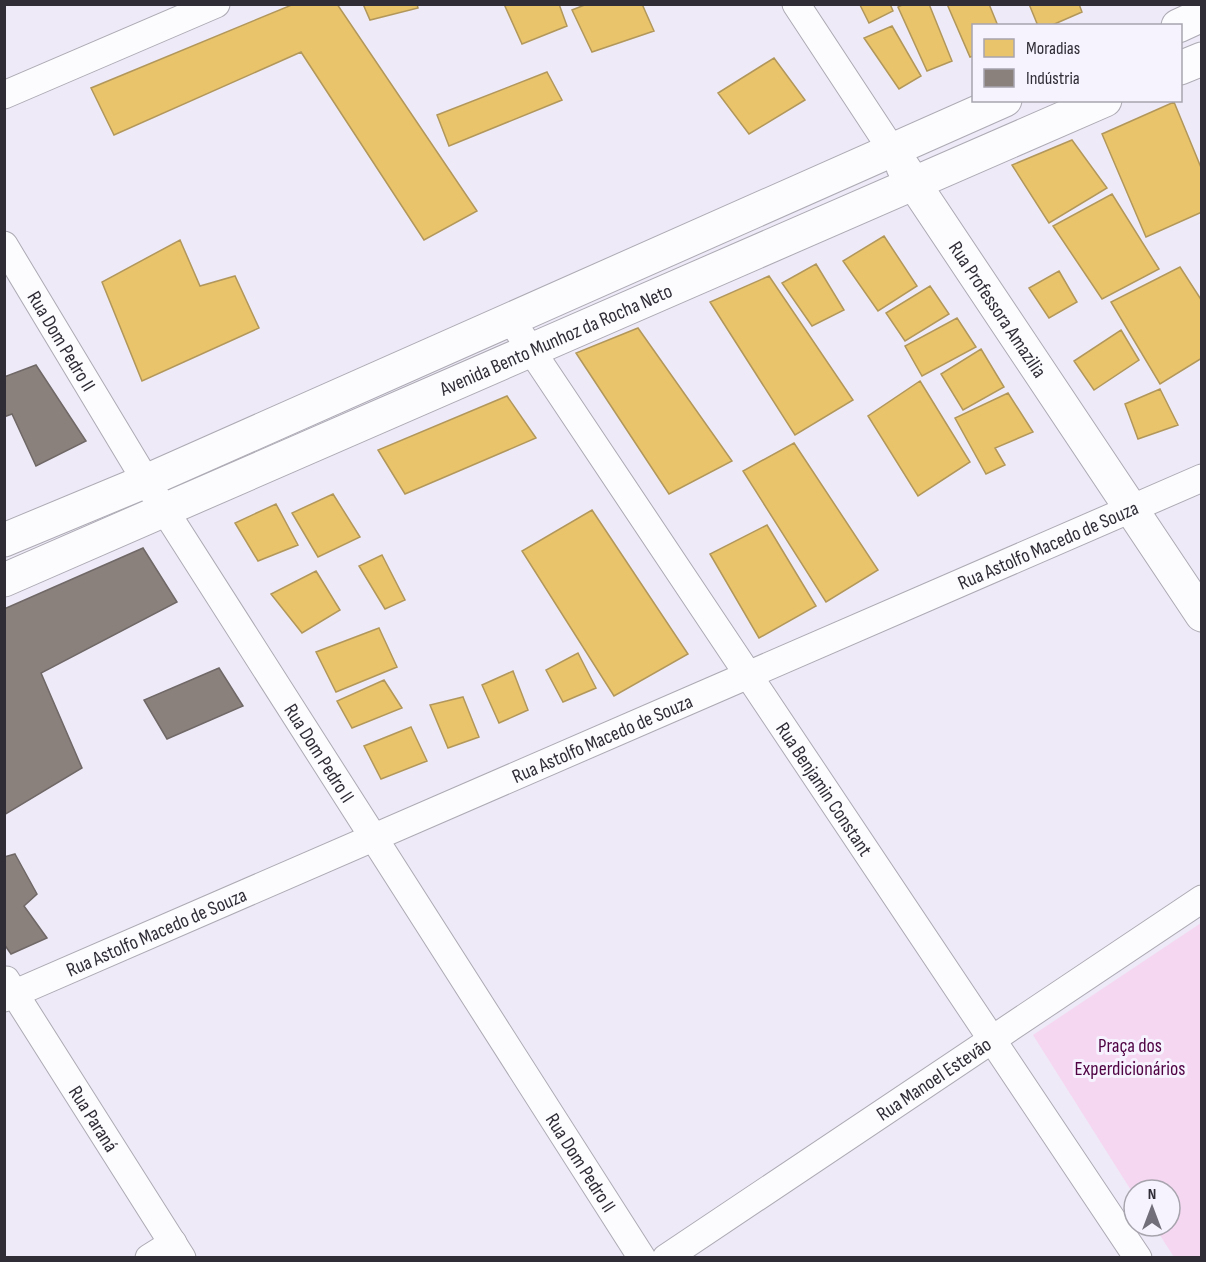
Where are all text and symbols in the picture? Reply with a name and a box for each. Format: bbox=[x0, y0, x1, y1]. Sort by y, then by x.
legend bbox=[972, 24, 1182, 102]
text: Moradias bbox=[1026, 38, 1080, 59]
text: Indústria bbox=[1026, 68, 1080, 89]
street label: Rua Professora Amazilia bbox=[943, 237, 1051, 382]
street label: Avenida Bento Munhoz da Rocha Neto bbox=[435, 279, 676, 402]
street label: Rua Dom Pedro II bbox=[22, 287, 100, 396]
street label: Rua Astolfo Macedo de Souza bbox=[954, 496, 1142, 595]
street label: Rua Astolfo Macedo de Souza bbox=[509, 690, 696, 789]
street label: Rua Dom Pedro II bbox=[278, 700, 359, 807]
street label: Rua Benjamin Constant bbox=[770, 718, 877, 861]
street label: Rua Astolfo Macedo de Souza bbox=[63, 883, 251, 983]
street label: Rua Manoel Estevão bbox=[872, 1033, 996, 1127]
park label: Praça dos Experdicionários bbox=[1075, 1034, 1185, 1081]
street label: Rua Paraná bbox=[63, 1082, 123, 1157]
street label: Rua Dom Pedro II bbox=[540, 1109, 621, 1217]
north arrow bbox=[1122, 1178, 1182, 1238]
text: N bbox=[1148, 1185, 1156, 1204]

